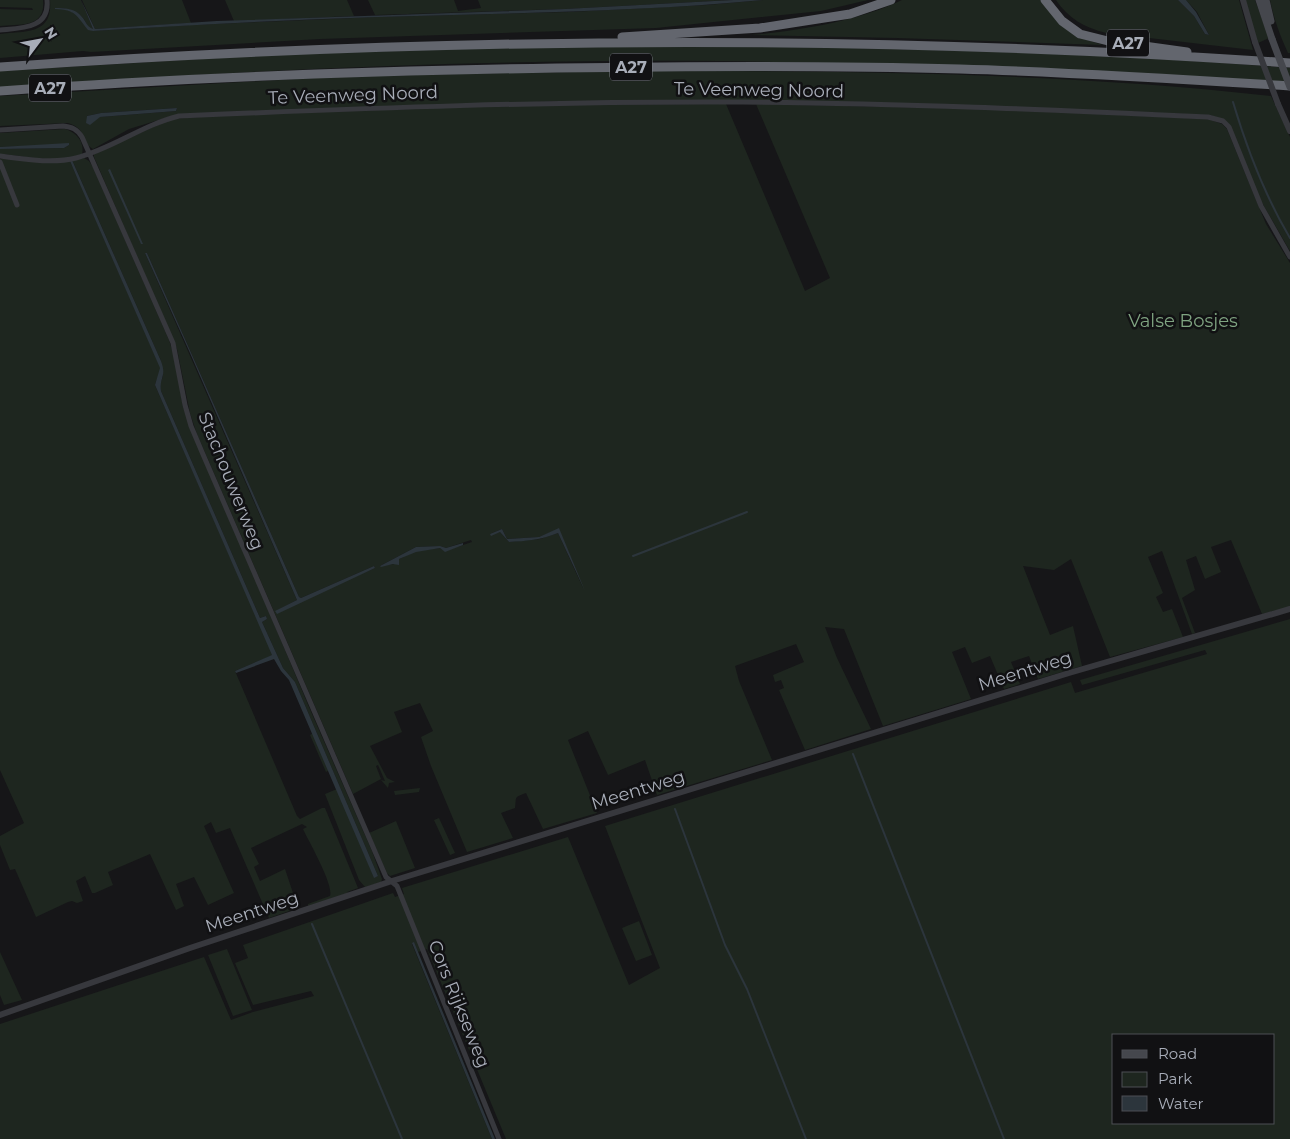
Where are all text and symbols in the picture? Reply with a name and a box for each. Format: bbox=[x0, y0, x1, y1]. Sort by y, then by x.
north arrow bbox=[15, 15, 65, 65]
text: N bbox=[40, 24, 62, 43]
road number: A27 bbox=[1107, 29, 1149, 56]
road number: A27 bbox=[610, 54, 652, 80]
road number: A27 bbox=[29, 75, 71, 102]
street label: Te Veenweg Noord bbox=[674, 78, 844, 102]
street label: Te Veenweg Noord bbox=[268, 81, 438, 109]
park label: Valse Bosjes bbox=[1128, 310, 1238, 332]
street label: Stachouwerweg bbox=[193, 409, 269, 553]
street label: Meentweg bbox=[975, 646, 1075, 696]
street label: Meentweg bbox=[588, 765, 688, 815]
street label: Meentweg bbox=[202, 887, 302, 937]
street label: Cors Rijkseweg bbox=[423, 937, 495, 1071]
legend bbox=[1112, 1034, 1275, 1124]
text: Road bbox=[1158, 1044, 1197, 1063]
text: Park bbox=[1158, 1069, 1192, 1088]
text: Water bbox=[1158, 1094, 1204, 1113]

